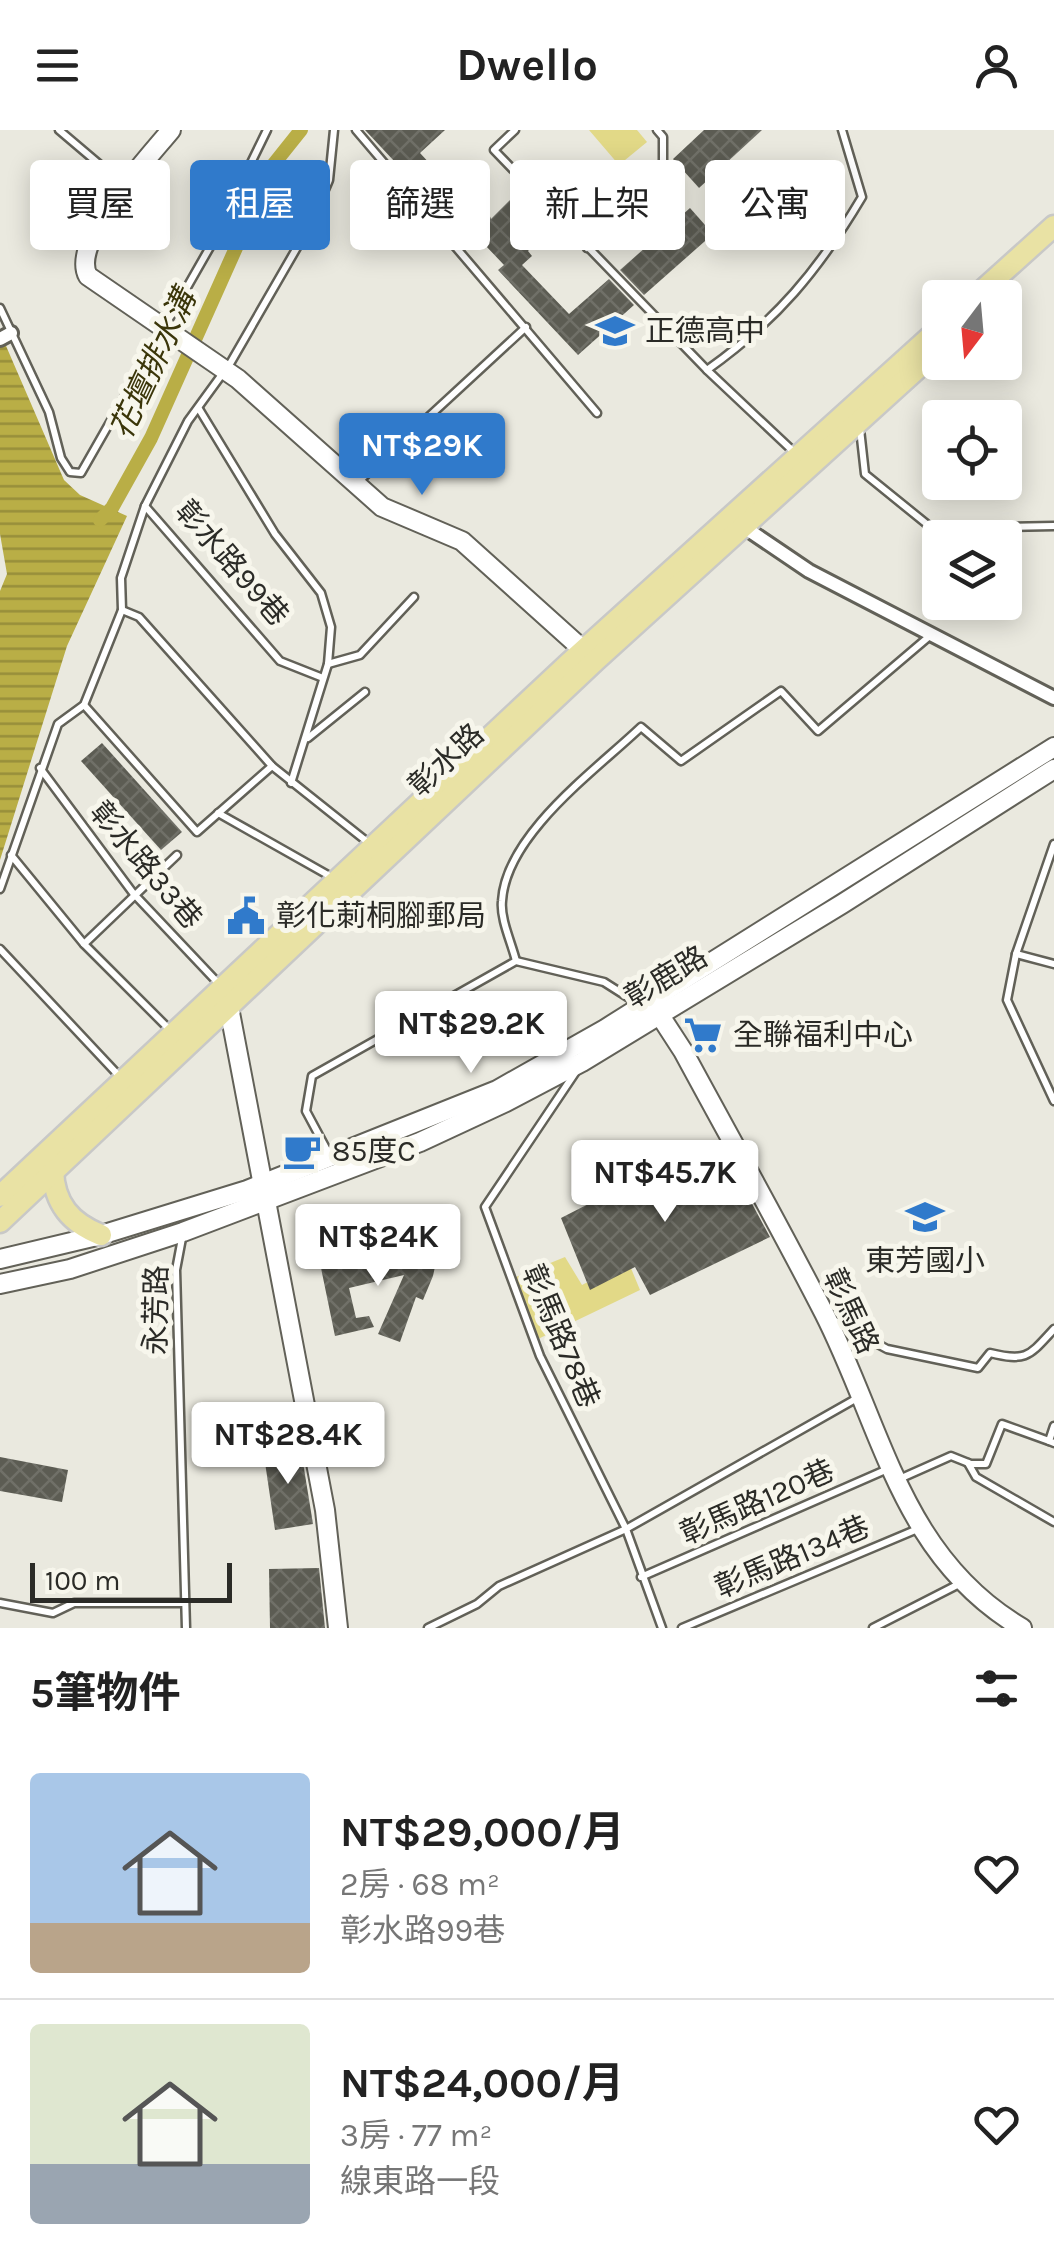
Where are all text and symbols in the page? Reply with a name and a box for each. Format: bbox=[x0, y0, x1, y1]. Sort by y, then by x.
icon: menu bbox=[30, 38, 85, 93]
icon: person bbox=[969, 38, 1024, 93]
text: Dwello bbox=[456, 39, 598, 91]
chip: 買屋 bbox=[30, 160, 170, 250]
chip: 租屋 bbox=[190, 160, 330, 250]
chip: 篩選 bbox=[350, 160, 490, 250]
chip: 新上架 bbox=[510, 160, 685, 250]
chip: 公寓 bbox=[705, 160, 845, 250]
water label: 花壇排水溝 bbox=[102, 280, 205, 444]
north arrow bbox=[922, 280, 1022, 380]
map controls bbox=[922, 280, 1022, 620]
school or university icon: 正德高中 bbox=[594, 310, 636, 352]
place label: 正德高中 bbox=[645, 313, 765, 349]
button: locate bbox=[922, 400, 1022, 500]
pin: NT$29K bbox=[341, 413, 503, 498]
text: NT$29K bbox=[361, 427, 483, 464]
street label: 彰水路99巷 bbox=[168, 493, 296, 633]
button: layers bbox=[922, 520, 1022, 620]
street label: 彰水路 bbox=[401, 716, 491, 804]
street label: 彰水路33巷 bbox=[82, 794, 210, 936]
public building icon: 彰化莿桐腳郵局 bbox=[225, 895, 267, 937]
place label: 彰化莿桐腳郵局 bbox=[276, 898, 486, 934]
street label: 彰鹿路 bbox=[618, 938, 714, 1016]
pin: NT$29.2K bbox=[368, 991, 574, 1076]
text: NT$29.2K bbox=[397, 1005, 545, 1042]
supermarket icon: 全聯福利中心 bbox=[682, 1014, 724, 1056]
place label: 全聯福利中心 bbox=[733, 1017, 913, 1053]
cafe icon: 85度C bbox=[281, 1130, 323, 1172]
place label: 85度C bbox=[332, 1133, 416, 1169]
pin: NT$45.7K bbox=[562, 1140, 768, 1225]
text: NT$45.7K bbox=[593, 1154, 737, 1191]
school or university icon: 東芳國小 bbox=[904, 1196, 946, 1238]
pin: NT$24K bbox=[297, 1204, 459, 1289]
text: NT$24K bbox=[317, 1218, 439, 1255]
place label: 東芳國小 bbox=[865, 1243, 985, 1279]
street label: 彰馬路78巷 bbox=[515, 1259, 607, 1413]
street label: 彰馬路 bbox=[816, 1263, 886, 1359]
street label: 永芳路 bbox=[137, 1265, 175, 1355]
pin: NT$28.4K bbox=[185, 1402, 391, 1487]
text: NT$28.4K bbox=[214, 1416, 362, 1453]
street label: 彰馬路120巷 bbox=[674, 1452, 840, 1552]
street label: 彰馬路134巷 bbox=[709, 1508, 875, 1606]
scale bar bbox=[30, 1558, 232, 1602]
text: 100 m bbox=[45, 1564, 120, 1597]
icon: filters bbox=[969, 1661, 1024, 1716]
text: 5筆物件 bbox=[30, 1668, 180, 1718]
text: NT$29,000/月 bbox=[340, 1807, 625, 1857]
icon: home bbox=[110, 1813, 230, 1933]
icon: heart bbox=[969, 1846, 1024, 1901]
text: 2房 · 68 m² bbox=[340, 1866, 500, 1903]
text: 彰水路99巷 bbox=[340, 1912, 505, 1949]
text: NT$24,000/月 bbox=[340, 2058, 624, 2108]
icon: home bbox=[110, 2064, 230, 2184]
icon: heart bbox=[969, 2097, 1024, 2152]
text: 3房 · 77 m² bbox=[340, 2117, 492, 2154]
text: 線東路一段 bbox=[340, 2163, 500, 2200]

